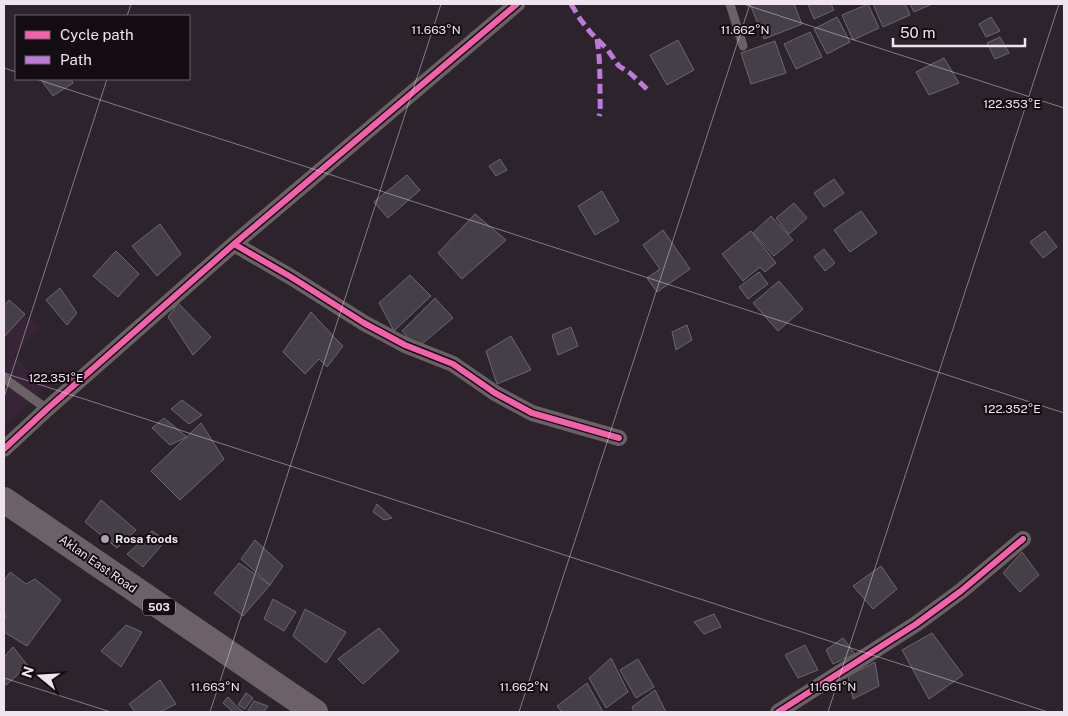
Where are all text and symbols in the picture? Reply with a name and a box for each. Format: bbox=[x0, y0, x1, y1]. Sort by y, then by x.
legend bbox=[15, 15, 190, 80]
scale bar bbox=[893, 15, 1026, 47]
text: 11.663°N bbox=[411, 23, 461, 37]
text: 11.662°N bbox=[720, 23, 770, 37]
text: 50 m bbox=[900, 24, 935, 41]
text: Cycle path bbox=[60, 26, 134, 43]
text: Path bbox=[60, 51, 92, 68]
text: 122.353°E bbox=[983, 97, 1041, 111]
text: 122.351°E bbox=[28, 371, 84, 385]
text: 122.352°E bbox=[983, 402, 1041, 416]
street label: Aklan East Road bbox=[57, 532, 139, 596]
place label: Rosa foods bbox=[115, 532, 178, 546]
marker: Rosa foods bbox=[99, 533, 111, 545]
road number: 503 bbox=[143, 598, 175, 616]
north arrow bbox=[15, 651, 65, 701]
text: N bbox=[18, 664, 37, 680]
text: 11.663°N bbox=[190, 680, 240, 694]
text: 11.662°N bbox=[499, 680, 549, 694]
text: 11.661°N bbox=[810, 680, 856, 694]

